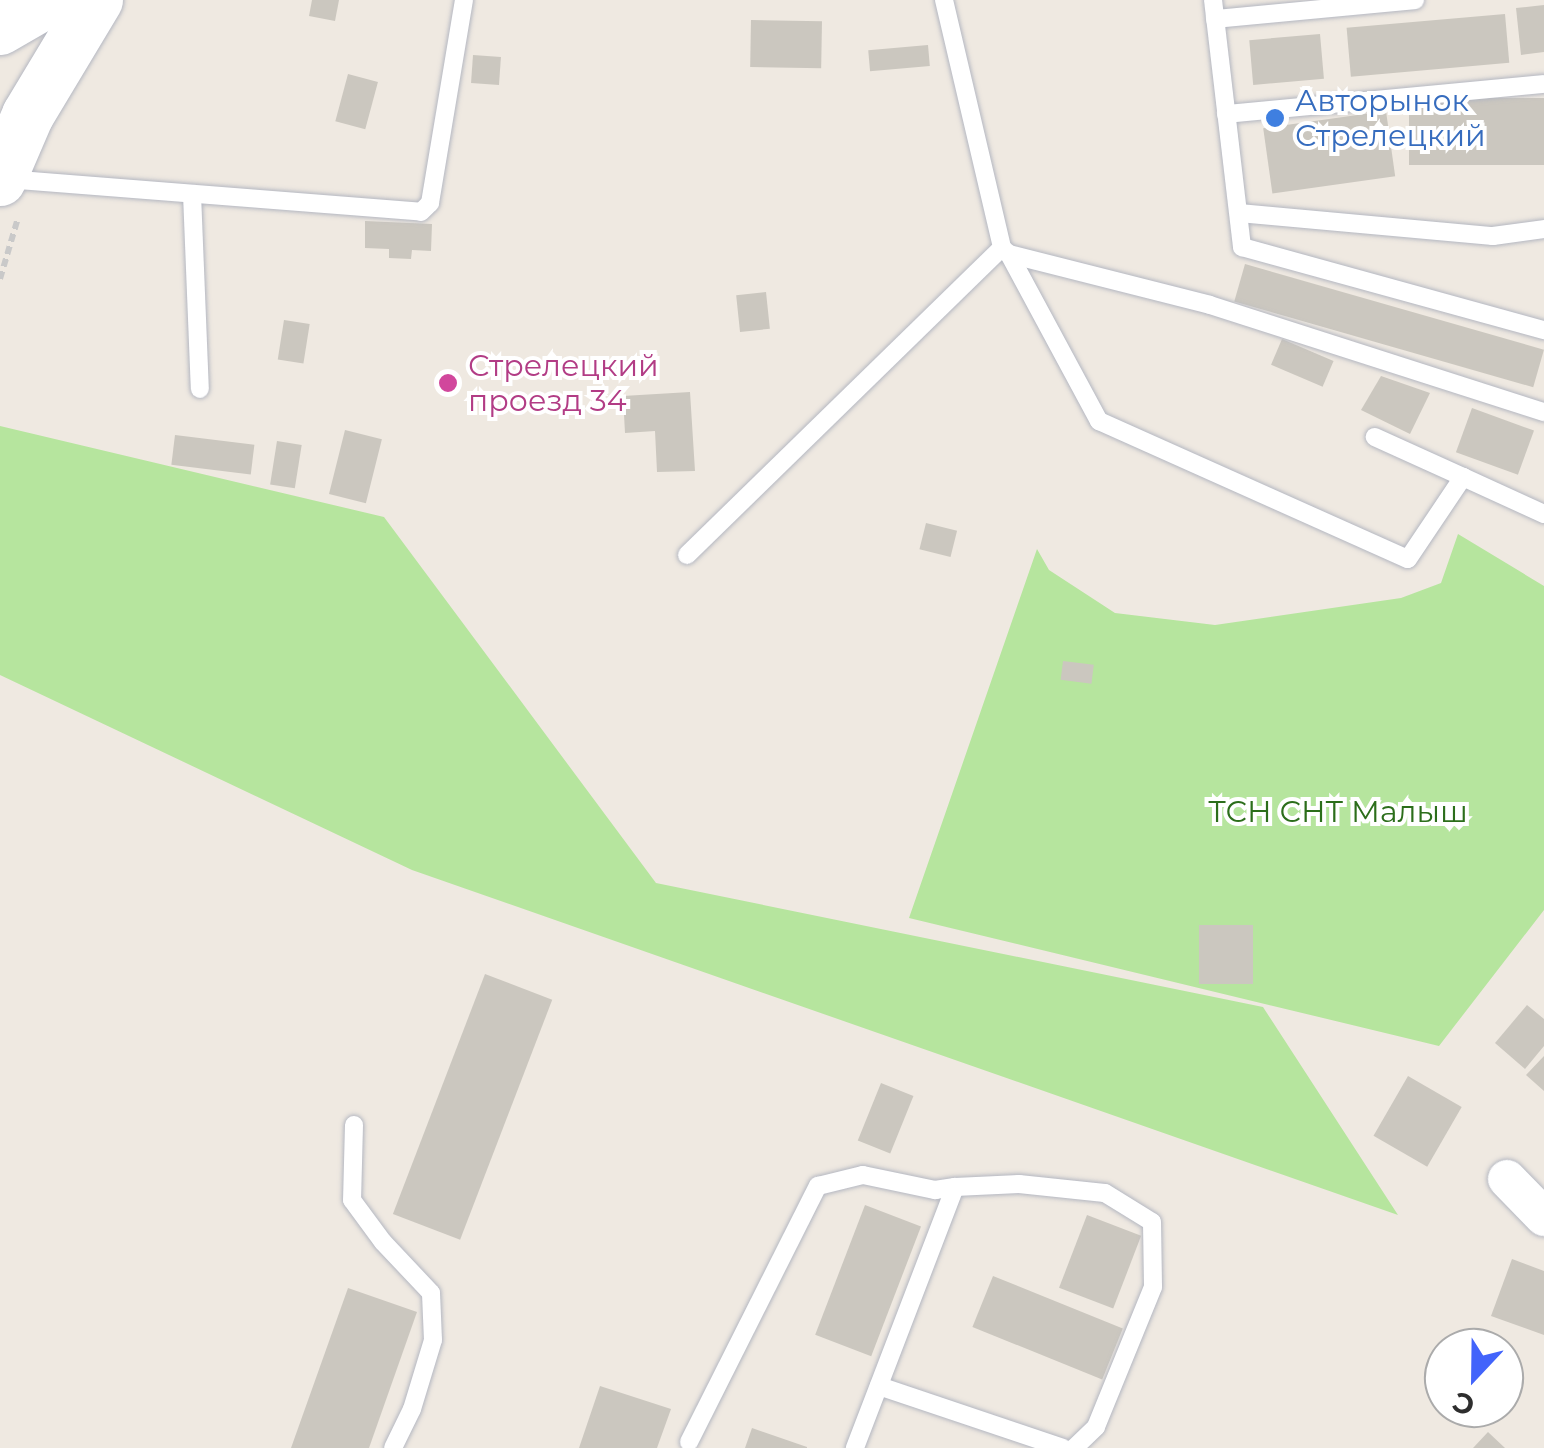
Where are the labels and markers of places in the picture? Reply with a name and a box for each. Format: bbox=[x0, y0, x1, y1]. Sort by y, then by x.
place label: Авторынок Стрелецкий bbox=[1295, 83, 1486, 154]
marker: Авторынок Стрелецкий bbox=[1264, 107, 1286, 129]
place label: Стрелецкий проезд 34 bbox=[468, 348, 659, 418]
marker: Стрелецкий проезд 34 bbox=[437, 372, 459, 394]

